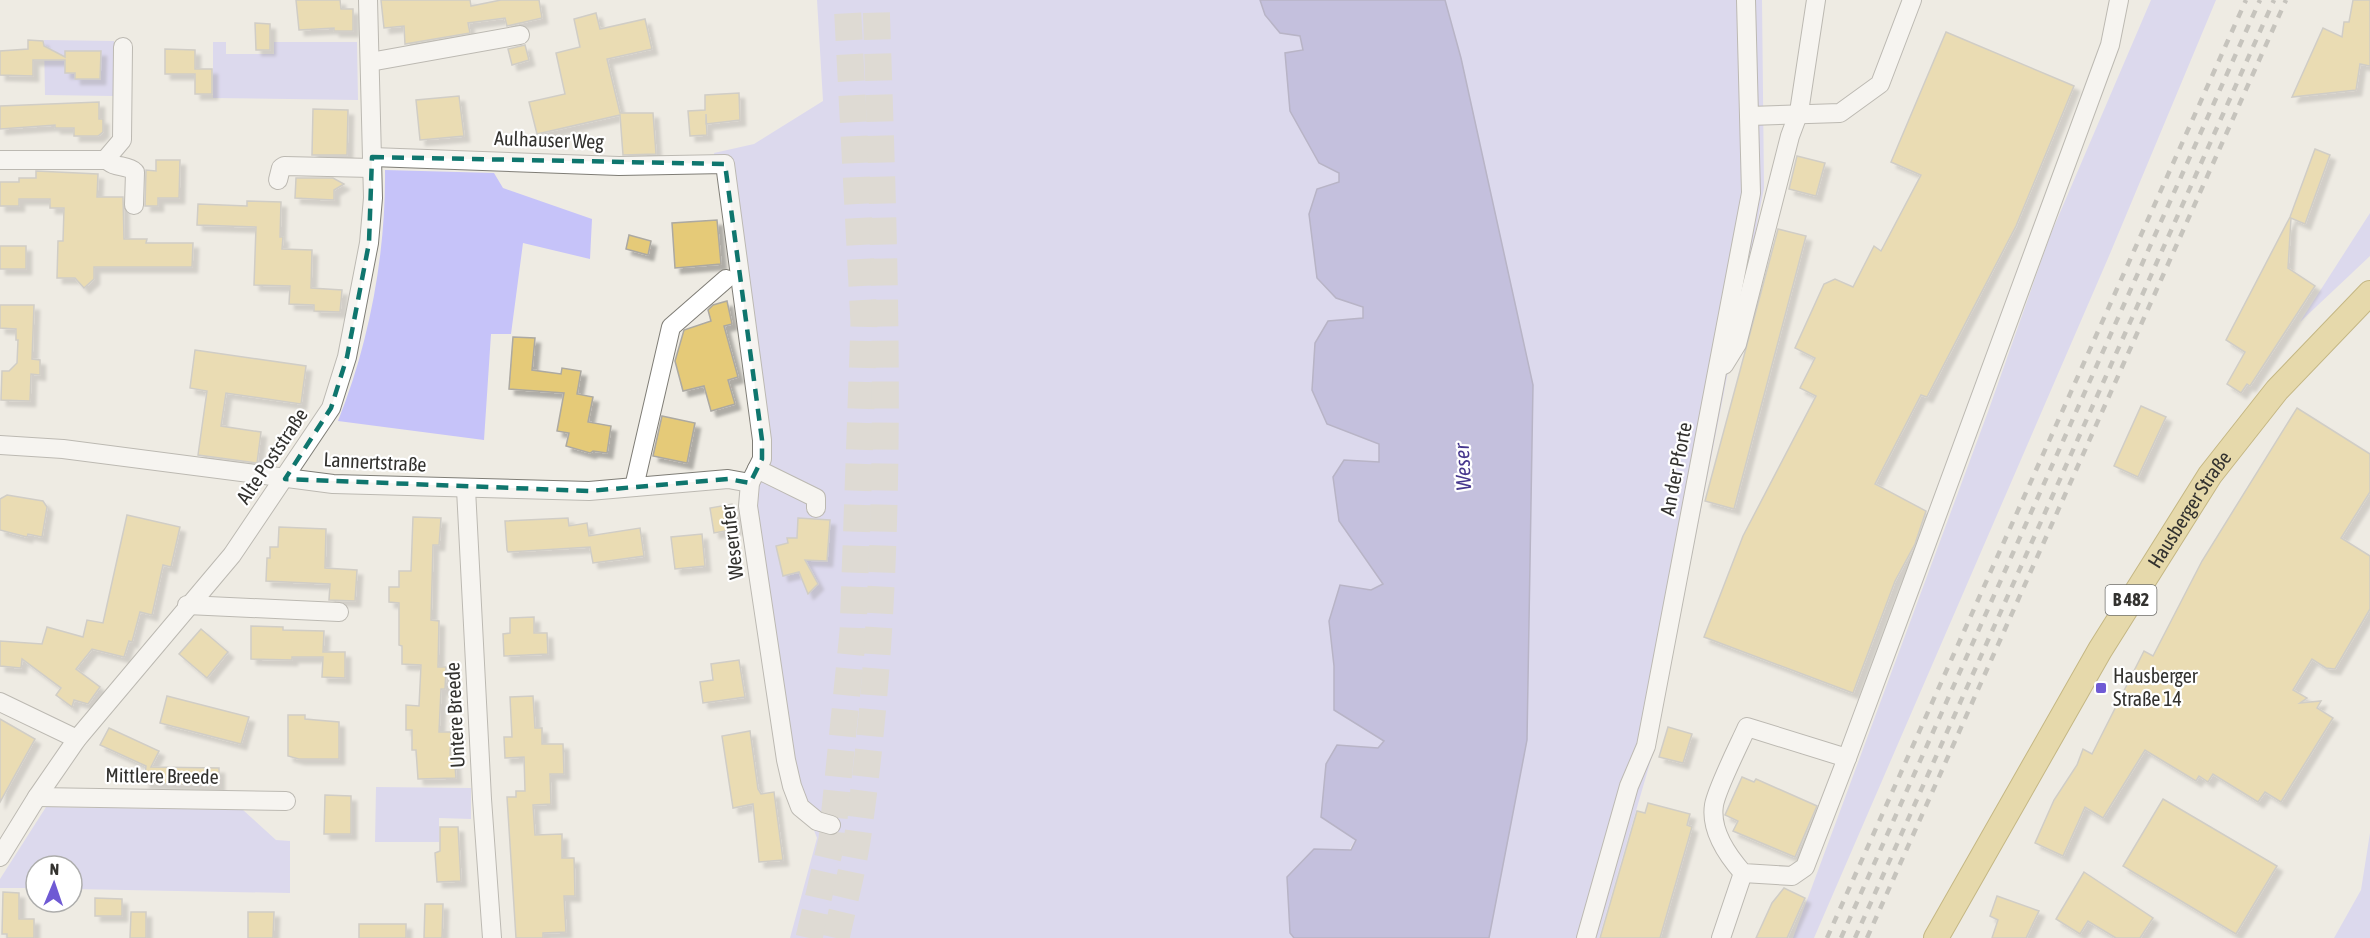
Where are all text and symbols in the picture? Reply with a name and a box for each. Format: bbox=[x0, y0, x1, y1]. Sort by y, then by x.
street label: Aulhauser Weg bbox=[494, 126, 605, 153]
street label: Alte Poststraße bbox=[231, 404, 312, 508]
street label: An der Pforte bbox=[1655, 420, 1696, 517]
water label: Weser bbox=[1449, 442, 1475, 491]
street label: Hausberger Straße bbox=[2143, 446, 2236, 572]
street label: Lannertstraße bbox=[323, 447, 427, 476]
street label: Weserufer bbox=[715, 502, 747, 581]
road number: B 482 bbox=[2106, 585, 2156, 615]
street label: Untere Breede bbox=[440, 662, 469, 768]
place label: Hausberger Straße 14 bbox=[2113, 664, 2199, 710]
marker: Hausberger Straße 14 bbox=[2094, 681, 2108, 695]
street label: Mittlere Breede bbox=[105, 763, 219, 788]
north arrow bbox=[24, 854, 84, 914]
text: N bbox=[49, 860, 60, 878]

